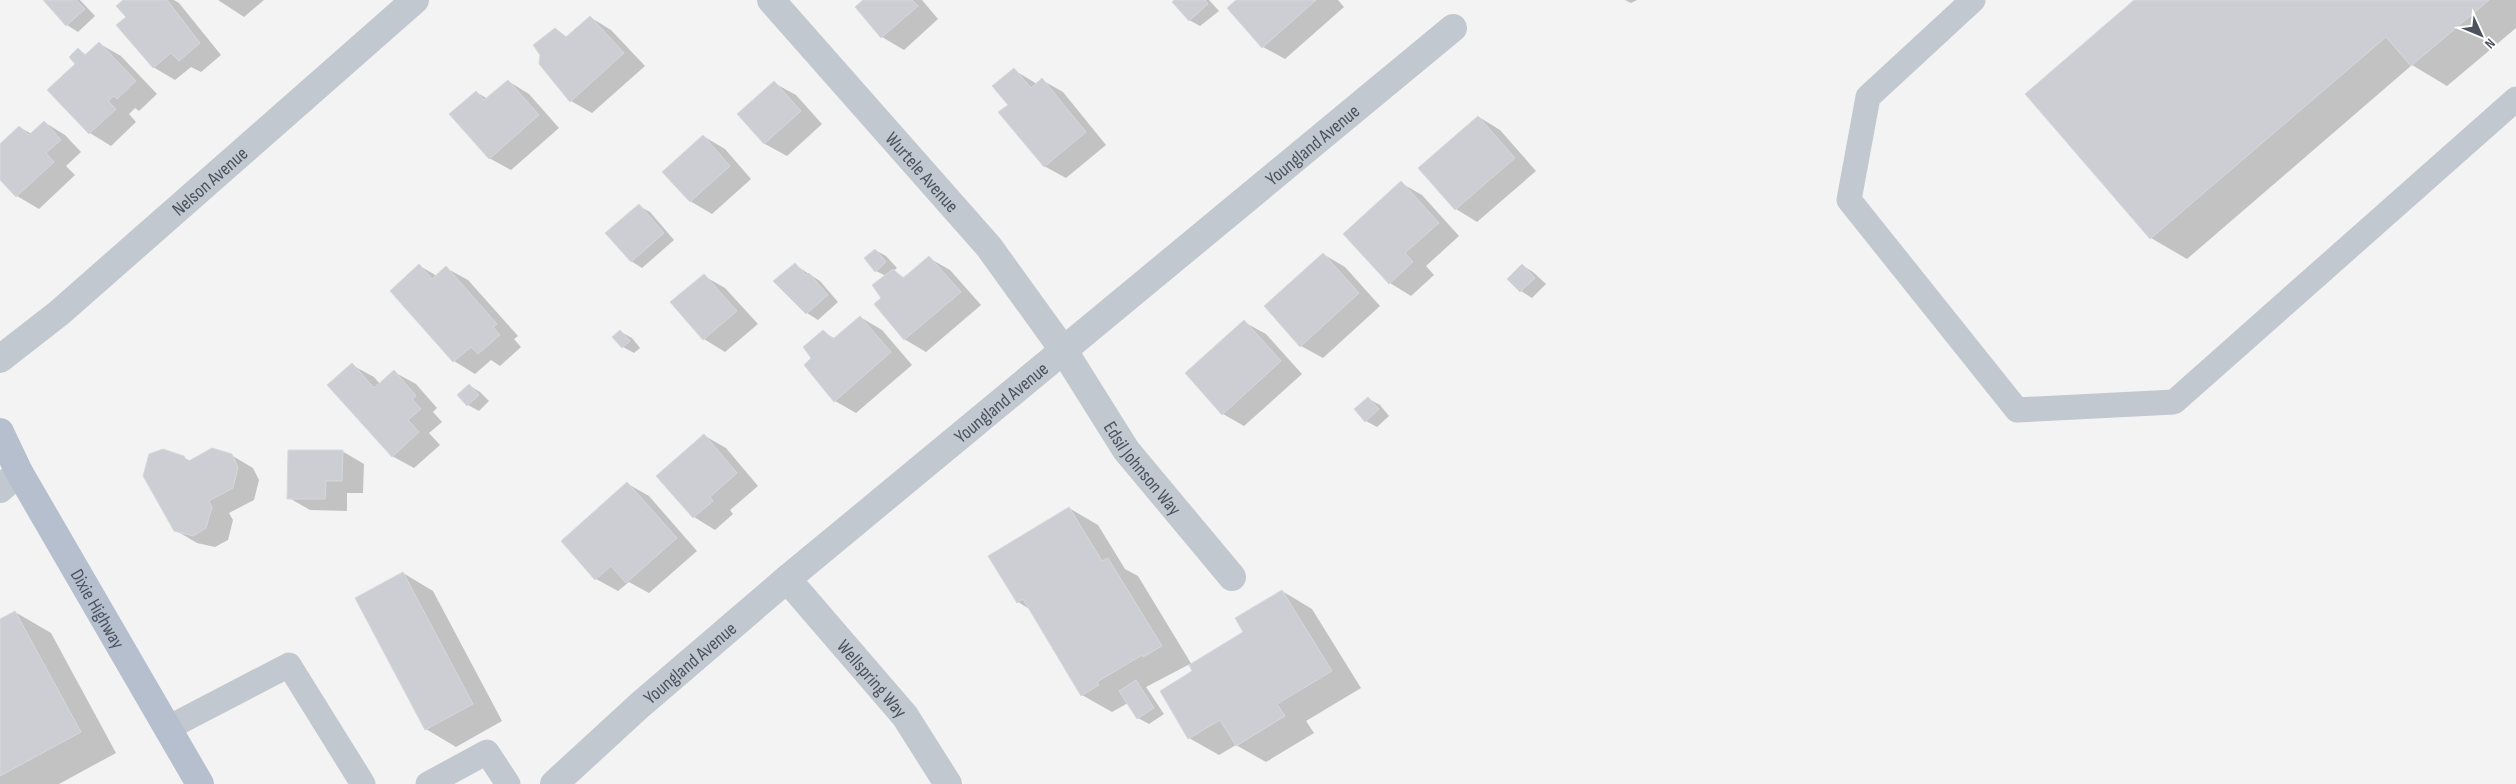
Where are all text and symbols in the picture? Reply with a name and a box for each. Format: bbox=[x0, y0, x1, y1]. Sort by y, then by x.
north arrow bbox=[2456, 10, 2506, 60]
text: N bbox=[2481, 35, 2499, 52]
street label: Youngland Avenue bbox=[1261, 100, 1365, 191]
street label: Wurtele Avenue bbox=[880, 128, 963, 218]
street label: Nelson Avenue bbox=[168, 143, 253, 221]
street label: Youngland Avenue bbox=[950, 358, 1053, 449]
street label: Edsil Johnson Way bbox=[1098, 418, 1186, 521]
street label: Dixie Highway bbox=[65, 565, 129, 654]
street label: Youngland Avenue bbox=[639, 618, 742, 710]
street label: Wellspring Way bbox=[831, 635, 912, 723]

